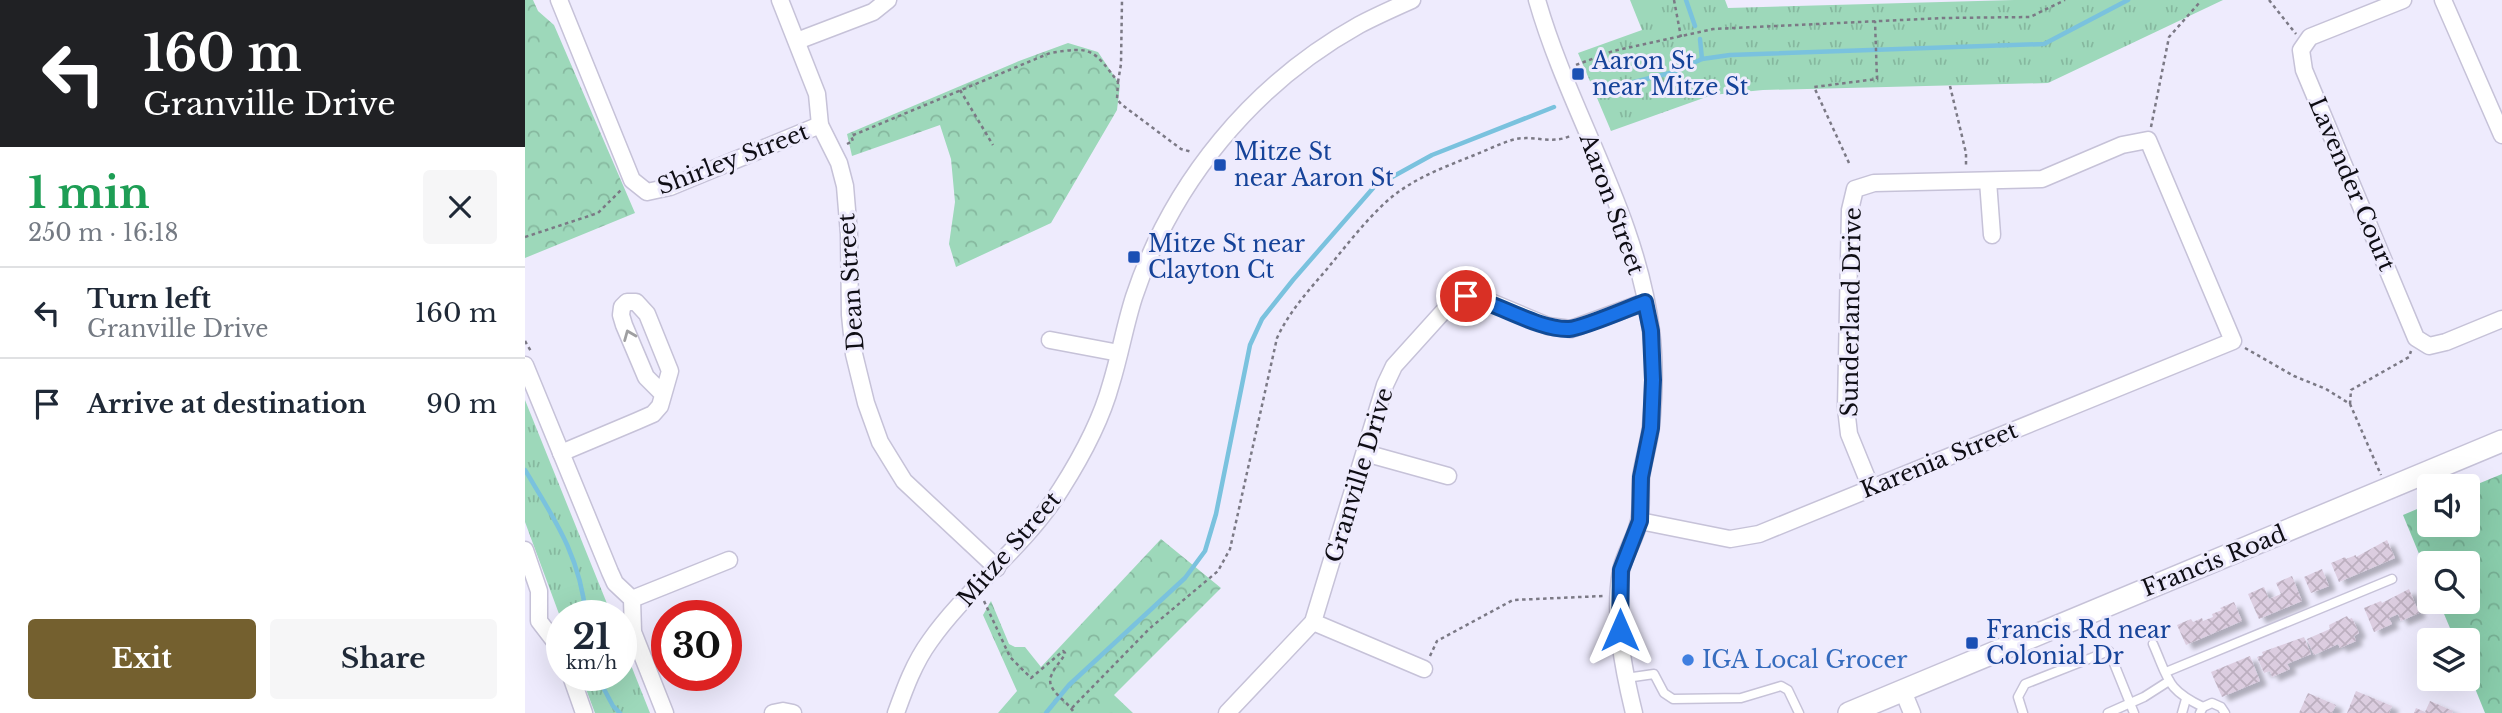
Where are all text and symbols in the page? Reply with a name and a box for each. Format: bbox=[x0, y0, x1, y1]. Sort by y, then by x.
text: 160 m bbox=[143, 23, 302, 84]
icon: left bbox=[28, 28, 119, 119]
place label: Aaron St near Mitze St bbox=[1591, 47, 1749, 101]
marker: Aaron St near Mitze St bbox=[1570, 66, 1586, 82]
text: Granville Drive bbox=[143, 84, 395, 124]
street label: Lavender Court bbox=[2303, 93, 2401, 275]
street label: Shirley Street bbox=[653, 117, 813, 201]
street label: Aaron Street bbox=[1573, 129, 1651, 279]
place label: Mitze St near Aaron St bbox=[1234, 138, 1394, 192]
marker: Mitze St near Aaron St bbox=[1212, 157, 1228, 173]
text: 1 min bbox=[28, 167, 150, 219]
button: close bbox=[423, 170, 497, 244]
street label: Sunderland Drive bbox=[1835, 207, 1867, 417]
street label: Dean Street bbox=[832, 212, 870, 352]
text: 250 m · 16:18 bbox=[28, 219, 179, 247]
place label: Mitze St near Clayton Ct bbox=[1148, 230, 1305, 284]
marker: Mitze St near Clayton Ct bbox=[1126, 249, 1142, 265]
pin bbox=[1436, 266, 1496, 326]
icon: arrive bbox=[1447, 277, 1485, 315]
text: Turn left bbox=[87, 283, 211, 315]
icon: left bbox=[28, 294, 66, 332]
text: 160 m bbox=[415, 297, 497, 329]
text: Granville Drive bbox=[87, 315, 268, 343]
one-way arrow bbox=[623, 330, 637, 342]
street label: Granville Drive bbox=[1319, 384, 1399, 566]
icon: arrive bbox=[28, 385, 66, 423]
text: Arrive at destination bbox=[87, 388, 367, 420]
text: 90 m bbox=[426, 388, 497, 420]
street label: Karenia Street bbox=[1857, 416, 2022, 504]
map controls bbox=[2417, 474, 2480, 691]
button: sound bbox=[2417, 474, 2480, 537]
street label: Mitze Street bbox=[951, 485, 1067, 612]
street label: Francis Road bbox=[2138, 519, 2290, 603]
button: search bbox=[2417, 551, 2480, 614]
position arrow bbox=[1583, 593, 1657, 667]
speed limit sign: 30 bbox=[651, 600, 742, 691]
text: 21 bbox=[572, 615, 611, 658]
place label: Francis Rd near Colonial Dr bbox=[1986, 616, 2171, 670]
button: Exit bbox=[28, 619, 256, 699]
button: Share bbox=[270, 619, 497, 699]
button: layers bbox=[2417, 628, 2480, 691]
marker: Francis Rd near Colonial Dr bbox=[1964, 635, 1980, 651]
place label: IGA Local Grocer bbox=[1702, 646, 1908, 674]
text: km/h bbox=[566, 652, 617, 674]
marker: IGA Local Grocer bbox=[1680, 652, 1696, 668]

